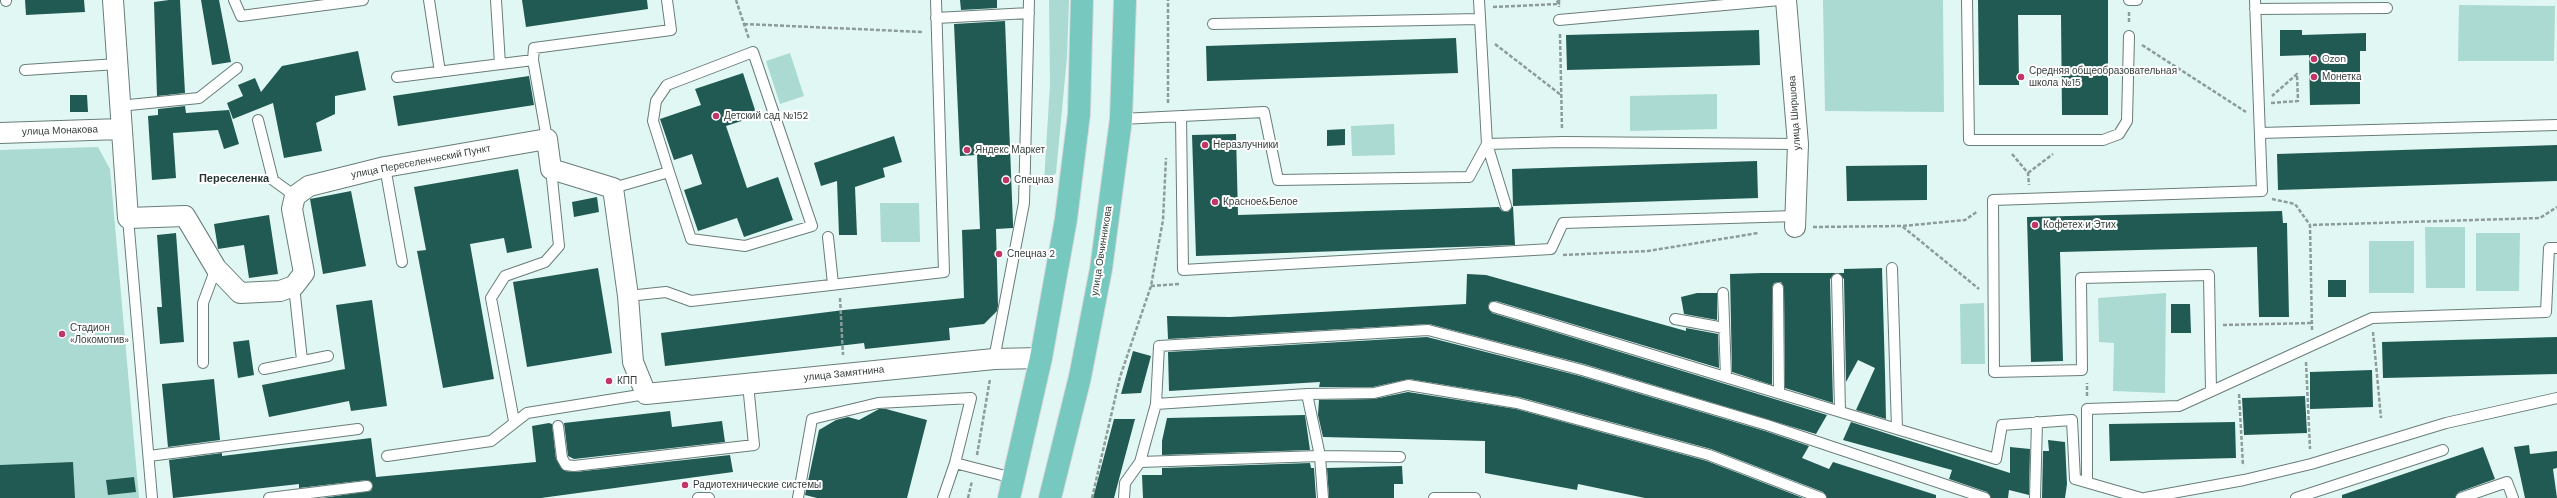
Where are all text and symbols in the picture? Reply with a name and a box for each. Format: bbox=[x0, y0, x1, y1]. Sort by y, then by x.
place label: Ozon bbox=[2322, 53, 2346, 65]
marker: Ozon bbox=[2309, 54, 2319, 64]
place label: Средняя общеобразовательная школа №15 bbox=[2029, 65, 2177, 88]
place label: Монетка bbox=[2322, 71, 2361, 83]
marker: Средняя общеобразовательная школа №15 bbox=[2016, 72, 2026, 82]
marker: Монетка bbox=[2309, 72, 2319, 82]
street label: улица Ширшова bbox=[1786, 75, 1804, 151]
place label: Детский сад №152 bbox=[724, 110, 808, 122]
marker: Детский сад №152 bbox=[711, 111, 721, 121]
street label: улица Монакова bbox=[22, 124, 98, 138]
place label: Неразлучники bbox=[1213, 139, 1278, 151]
marker: Неразлучники bbox=[1200, 140, 1210, 150]
street label: улица Переселенческий Пункт bbox=[350, 143, 492, 181]
place label: Яндекс Маркет bbox=[975, 144, 1045, 156]
marker: Яндекс Маркет bbox=[962, 145, 972, 155]
district label: Переселенка bbox=[199, 172, 269, 186]
place label: Спецназ bbox=[1014, 174, 1053, 186]
marker: Спецназ bbox=[1001, 175, 1011, 185]
place label: Красное&Белое bbox=[1223, 196, 1298, 208]
marker: Красное&Белое bbox=[1210, 197, 1220, 207]
street label: улица Овчинникова bbox=[1089, 205, 1115, 297]
place label: Кофетех и Этих bbox=[2043, 219, 2116, 231]
marker: Кофетех и Этих bbox=[2030, 220, 2040, 230]
place label: Спецназ 2 bbox=[1007, 248, 1055, 260]
marker: Спецназ 2 bbox=[994, 249, 1004, 259]
place label: Стадион «Локомотив» bbox=[70, 322, 129, 346]
marker: Стадион «Локомотив» bbox=[57, 329, 67, 339]
street label: улица Замятнина bbox=[803, 364, 885, 384]
place label: КПП bbox=[617, 375, 637, 387]
marker: КПП bbox=[604, 376, 614, 386]
place label: Радиотехнические системы bbox=[693, 479, 821, 491]
marker: Радиотехнические системы bbox=[680, 480, 690, 490]

